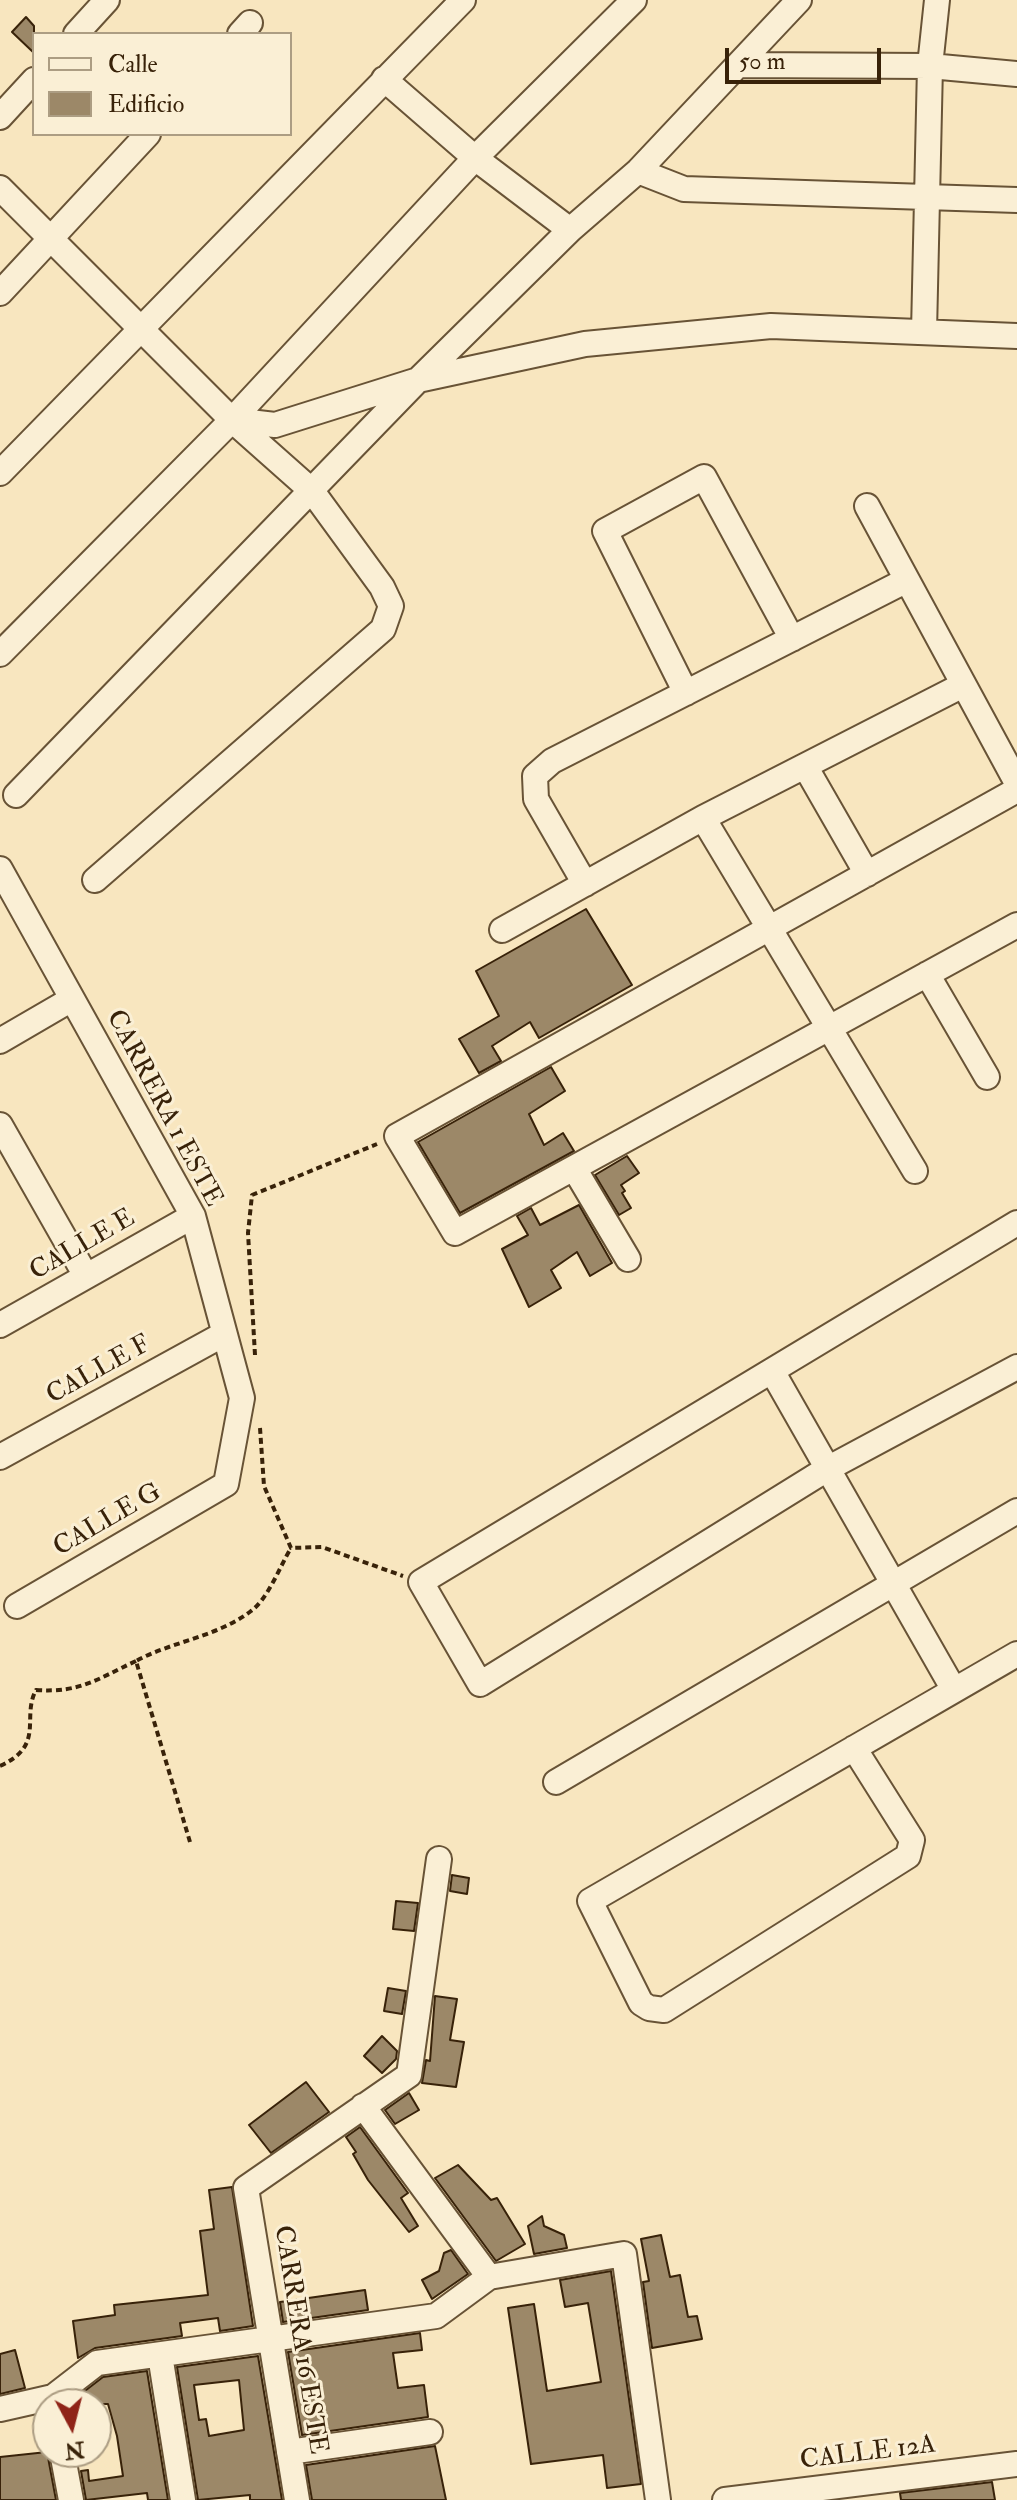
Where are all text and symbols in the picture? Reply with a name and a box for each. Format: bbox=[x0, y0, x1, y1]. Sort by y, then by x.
legend bbox=[32, 32, 292, 136]
scale bar bbox=[729, 32, 885, 82]
text: 50 m bbox=[739, 46, 785, 77]
text: Calle bbox=[108, 49, 158, 80]
text: Edificio bbox=[108, 89, 184, 120]
street label: CARRERA 1 ESTE bbox=[98, 1005, 228, 1213]
street label: CALLE E bbox=[25, 1203, 141, 1289]
street label: CALLE F bbox=[42, 1330, 156, 1412]
street label: CALLE G bbox=[49, 1478, 167, 1564]
street label: CARRERA 16 ESTE bbox=[266, 2223, 332, 2457]
north arrow bbox=[32, 2388, 112, 2468]
street label: CALLE 12A bbox=[798, 2430, 938, 2478]
text: N bbox=[63, 2435, 86, 2465]

